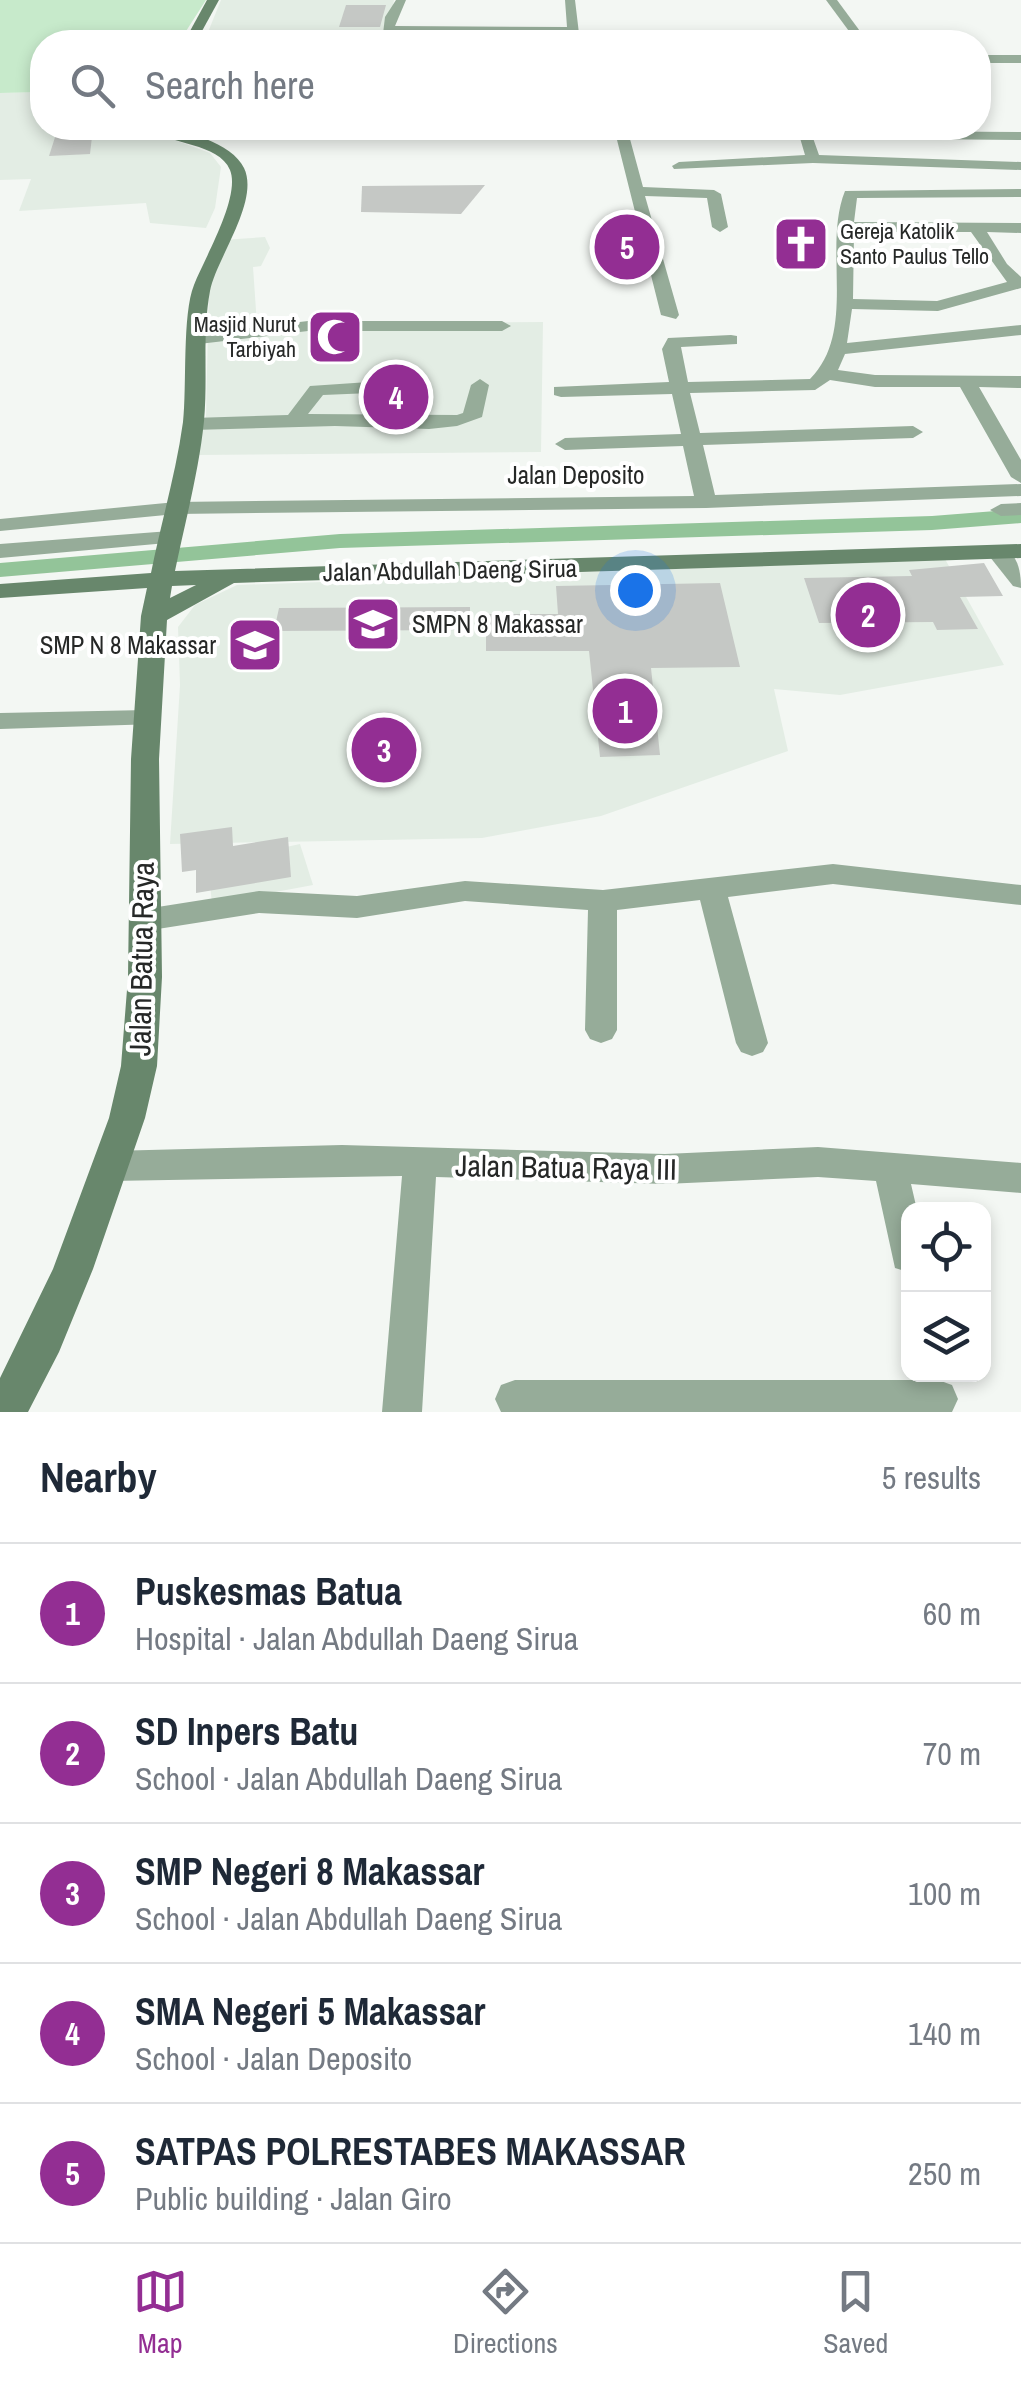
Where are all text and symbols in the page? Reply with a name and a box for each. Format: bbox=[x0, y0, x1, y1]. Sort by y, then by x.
search box bbox=[30, 30, 991, 140]
icon: search bbox=[65, 58, 120, 113]
text: Search here bbox=[145, 60, 315, 111]
pin: 5 bbox=[594, 210, 660, 284]
church icon: Gereja Katolik Santo Paulus Tello bbox=[771, 214, 831, 274]
place label: Gereja Katolik Santo Paulus Tello bbox=[840, 216, 989, 271]
mosque icon: Masjid Nurut Tarbiyah bbox=[305, 307, 365, 367]
place label: Masjid Nurut Tarbiyah bbox=[194, 309, 296, 364]
pin: 4 bbox=[364, 360, 428, 434]
street label: Jalan Deposito bbox=[508, 458, 644, 492]
street label: Jalan Abdullah Daeng Sirua bbox=[323, 551, 578, 589]
your location bbox=[610, 565, 661, 616]
pin: 2 bbox=[836, 578, 900, 652]
school or university icon: SMPN 8 Makassar bbox=[343, 594, 403, 654]
place label: SMPN 8 Makassar bbox=[412, 607, 583, 641]
school or university icon: SMP N 8 Makassar bbox=[225, 615, 285, 675]
place label: SMP N 8 Makassar bbox=[40, 628, 216, 662]
pin: 1 bbox=[592, 674, 658, 748]
pin: 3 bbox=[352, 712, 416, 788]
street label: Jalan Batua Raya bbox=[119, 861, 163, 1056]
street label: Jalan Batua Raya III bbox=[455, 1145, 677, 1189]
map controls bbox=[901, 1202, 991, 1382]
button: locate bbox=[901, 1202, 991, 1292]
button: layers bbox=[901, 1292, 991, 1382]
text: Nearby bbox=[40, 1449, 157, 1505]
text: 5 results bbox=[882, 1456, 981, 1499]
text: Puskesmas Batua bbox=[135, 1566, 402, 1617]
text: 1 bbox=[65, 1592, 80, 1635]
text: 60 m bbox=[923, 1592, 981, 1635]
text: Hospital · Jalan Abdullah Daeng Sirua bbox=[135, 1617, 578, 1660]
text: SD Inpers Batu bbox=[135, 1706, 358, 1757]
text: 2 bbox=[65, 1732, 80, 1775]
text: 70 m bbox=[923, 1732, 981, 1775]
text: School · Jalan Abdullah Daeng Sirua bbox=[135, 1757, 562, 1800]
text: SMP Negeri 8 Makassar bbox=[135, 1846, 484, 1897]
text: 3 bbox=[65, 1872, 80, 1915]
text: 100 m bbox=[908, 1872, 981, 1915]
text: School · Jalan Abdullah Daeng Sirua bbox=[135, 1897, 562, 1940]
text: SMA Negeri 5 Makassar bbox=[135, 1986, 485, 2037]
text: 4 bbox=[65, 2012, 80, 2055]
text: 140 m bbox=[908, 2012, 981, 2055]
text: School · Jalan Deposito bbox=[135, 2037, 412, 2080]
text: SATPAS POLRESTABES MAKASSAR bbox=[135, 2126, 686, 2177]
text: 5 bbox=[65, 2152, 80, 2195]
text: 250 m bbox=[908, 2152, 981, 2195]
text: Public building · Jalan Giro bbox=[135, 2177, 452, 2220]
tab: Map bbox=[133, 2264, 188, 2362]
tab: Directions bbox=[453, 2264, 558, 2362]
tab: Saved bbox=[823, 2264, 888, 2362]

